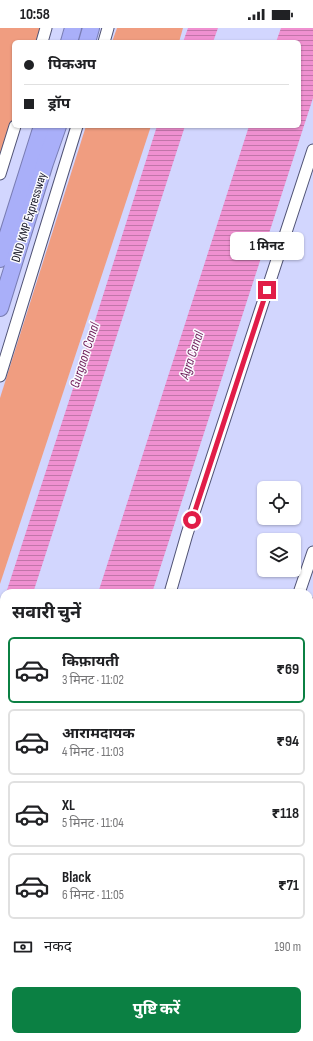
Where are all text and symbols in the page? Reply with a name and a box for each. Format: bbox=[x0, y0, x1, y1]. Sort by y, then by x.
text: 10:58 bbox=[20, 5, 50, 24]
text: पिकअप bbox=[48, 55, 96, 74]
text: ड्रॉप bbox=[48, 94, 70, 113]
street label: DND KMP Expressway bbox=[8, 170, 50, 264]
callout: 1 मिनट bbox=[230, 232, 304, 260]
text: 1 मिनट bbox=[250, 238, 284, 254]
route end bbox=[258, 281, 276, 299]
water label: Gurgaon Canal bbox=[66, 320, 103, 390]
water label: Agra Canal bbox=[175, 329, 207, 382]
map controls bbox=[257, 481, 301, 577]
button: locate bbox=[257, 481, 301, 525]
route start bbox=[183, 511, 201, 529]
button: layers bbox=[257, 533, 301, 577]
text: सवारी चुनें bbox=[12, 602, 81, 623]
icon: car bbox=[14, 652, 50, 688]
text: किफ़ायती bbox=[62, 652, 119, 671]
text: ₹69 bbox=[276, 660, 299, 679]
text: 3 मिनट · 11:02 bbox=[62, 672, 124, 688]
icon: car bbox=[14, 724, 50, 760]
text: आरामदायक bbox=[62, 724, 135, 743]
text: ₹94 bbox=[276, 732, 299, 751]
text: 4 मिनट · 11:03 bbox=[62, 744, 124, 760]
icon: car bbox=[14, 796, 50, 832]
text: XL bbox=[62, 796, 75, 815]
text: ₹118 bbox=[272, 804, 299, 823]
text: 5 मिनट · 11:04 bbox=[62, 815, 124, 831]
icon: car bbox=[14, 868, 50, 904]
text: Black bbox=[62, 868, 91, 887]
text: ₹71 bbox=[278, 876, 299, 895]
text: 6 मिनट · 11:05 bbox=[62, 887, 124, 903]
icon: cash bbox=[12, 936, 34, 958]
text: नकद bbox=[44, 937, 72, 956]
text: 190 m bbox=[274, 939, 301, 955]
button: पुष्टि करें bbox=[12, 987, 301, 1033]

